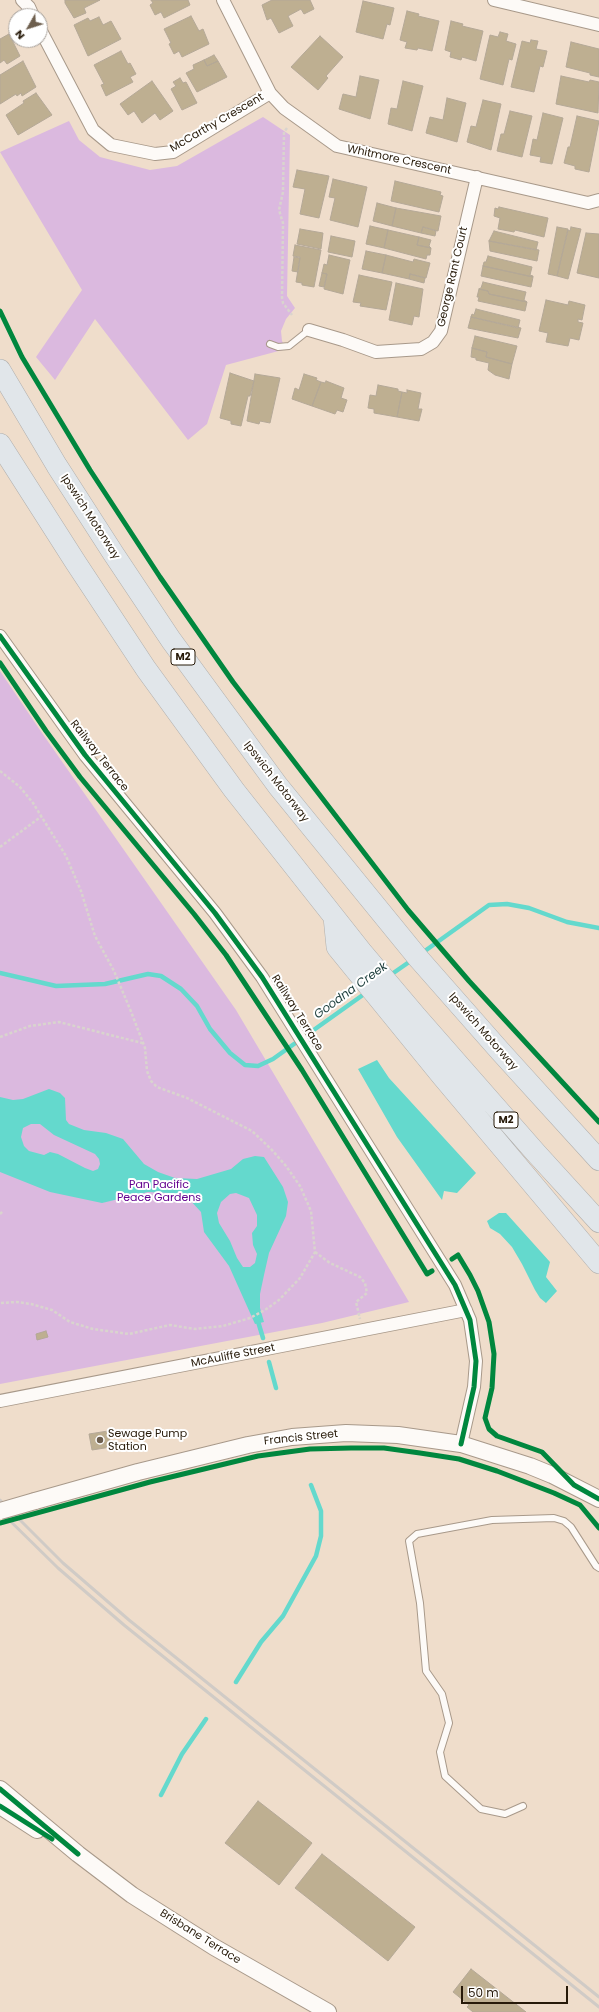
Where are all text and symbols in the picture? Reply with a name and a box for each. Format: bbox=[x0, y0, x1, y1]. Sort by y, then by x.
north arrow bbox=[8, 8, 48, 48]
text: N bbox=[11, 27, 28, 43]
street label: McCarthy Crescent bbox=[168, 91, 266, 155]
street label: Whitmore Crescent bbox=[346, 142, 452, 178]
street label: George Rant Court bbox=[435, 226, 471, 328]
street label: Ipswich Motorway bbox=[58, 472, 122, 562]
road number: M2 bbox=[171, 649, 195, 665]
street label: Railway Terrace bbox=[67, 718, 131, 794]
street label: Ipswich Motorway bbox=[240, 739, 312, 825]
water label: Goodna Creek bbox=[312, 960, 390, 1022]
street label: Railway Terrace bbox=[268, 973, 326, 1053]
street label: Ipswich Motorway bbox=[446, 990, 520, 1074]
road number: M2 bbox=[494, 1112, 518, 1128]
park label: Pan Pacific Peace Gardens bbox=[117, 1178, 201, 1204]
street label: McAuliffe Street bbox=[190, 1341, 276, 1371]
place label: Sewage Pump Station bbox=[108, 1427, 187, 1453]
street label: Francis Street bbox=[263, 1428, 339, 1448]
marker: Sewage Pump Station bbox=[95, 1435, 105, 1445]
street label: Brisbane Terrace bbox=[157, 1907, 243, 1967]
scale bar bbox=[463, 1978, 570, 2004]
text: 50 m bbox=[468, 1984, 499, 2001]

